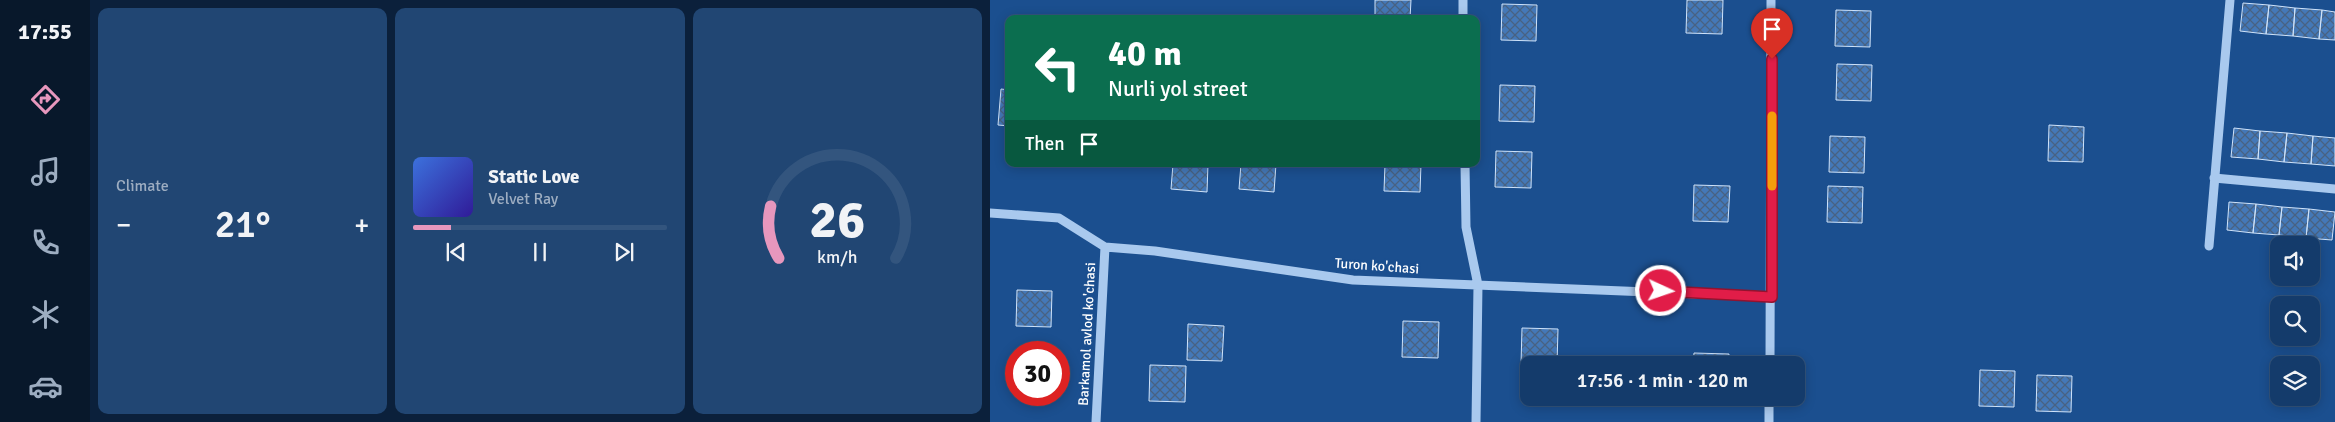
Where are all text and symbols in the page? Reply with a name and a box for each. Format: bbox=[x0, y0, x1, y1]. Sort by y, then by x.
pin bbox=[1751, 8, 1793, 59]
icon: arrive bbox=[1758, 15, 1786, 43]
text: 17:55 bbox=[18, 18, 72, 45]
text: 40 m bbox=[1108, 32, 1182, 75]
icon: left bbox=[1025, 35, 1090, 100]
text: Nurli yol street bbox=[1108, 75, 1248, 102]
icon: directions bbox=[28, 82, 63, 117]
icon: arrive bbox=[1075, 130, 1103, 158]
text: Then bbox=[1025, 132, 1065, 156]
icon: music bbox=[28, 154, 63, 189]
text: Static Love bbox=[488, 165, 580, 189]
text: Climate bbox=[116, 176, 169, 196]
text: 26 bbox=[809, 188, 865, 252]
text: Velvet Ray bbox=[488, 189, 558, 209]
text: 21° bbox=[215, 201, 271, 248]
text: − bbox=[116, 208, 131, 242]
text: + bbox=[354, 208, 369, 242]
icon: phone bbox=[28, 225, 63, 260]
map controls bbox=[2270, 236, 2320, 406]
button: sound bbox=[2270, 236, 2320, 286]
icon: previous bbox=[442, 238, 470, 266]
icon: pause bbox=[526, 238, 554, 266]
icon: next bbox=[610, 238, 638, 266]
text: km/h bbox=[817, 246, 858, 268]
street label: Turon ko'chasi bbox=[1334, 255, 1420, 277]
street label: Barkamol avlod ko'chasi bbox=[1075, 262, 1099, 406]
position arrow bbox=[1634, 264, 1686, 316]
button: search bbox=[2270, 296, 2320, 346]
icon: climate bbox=[28, 297, 63, 332]
speed limit sign: 30 bbox=[1005, 341, 1070, 406]
button: layers bbox=[2270, 356, 2320, 406]
icon: car bbox=[28, 369, 63, 404]
text: 17:56 · 1 min · 120 m bbox=[1577, 369, 1748, 393]

